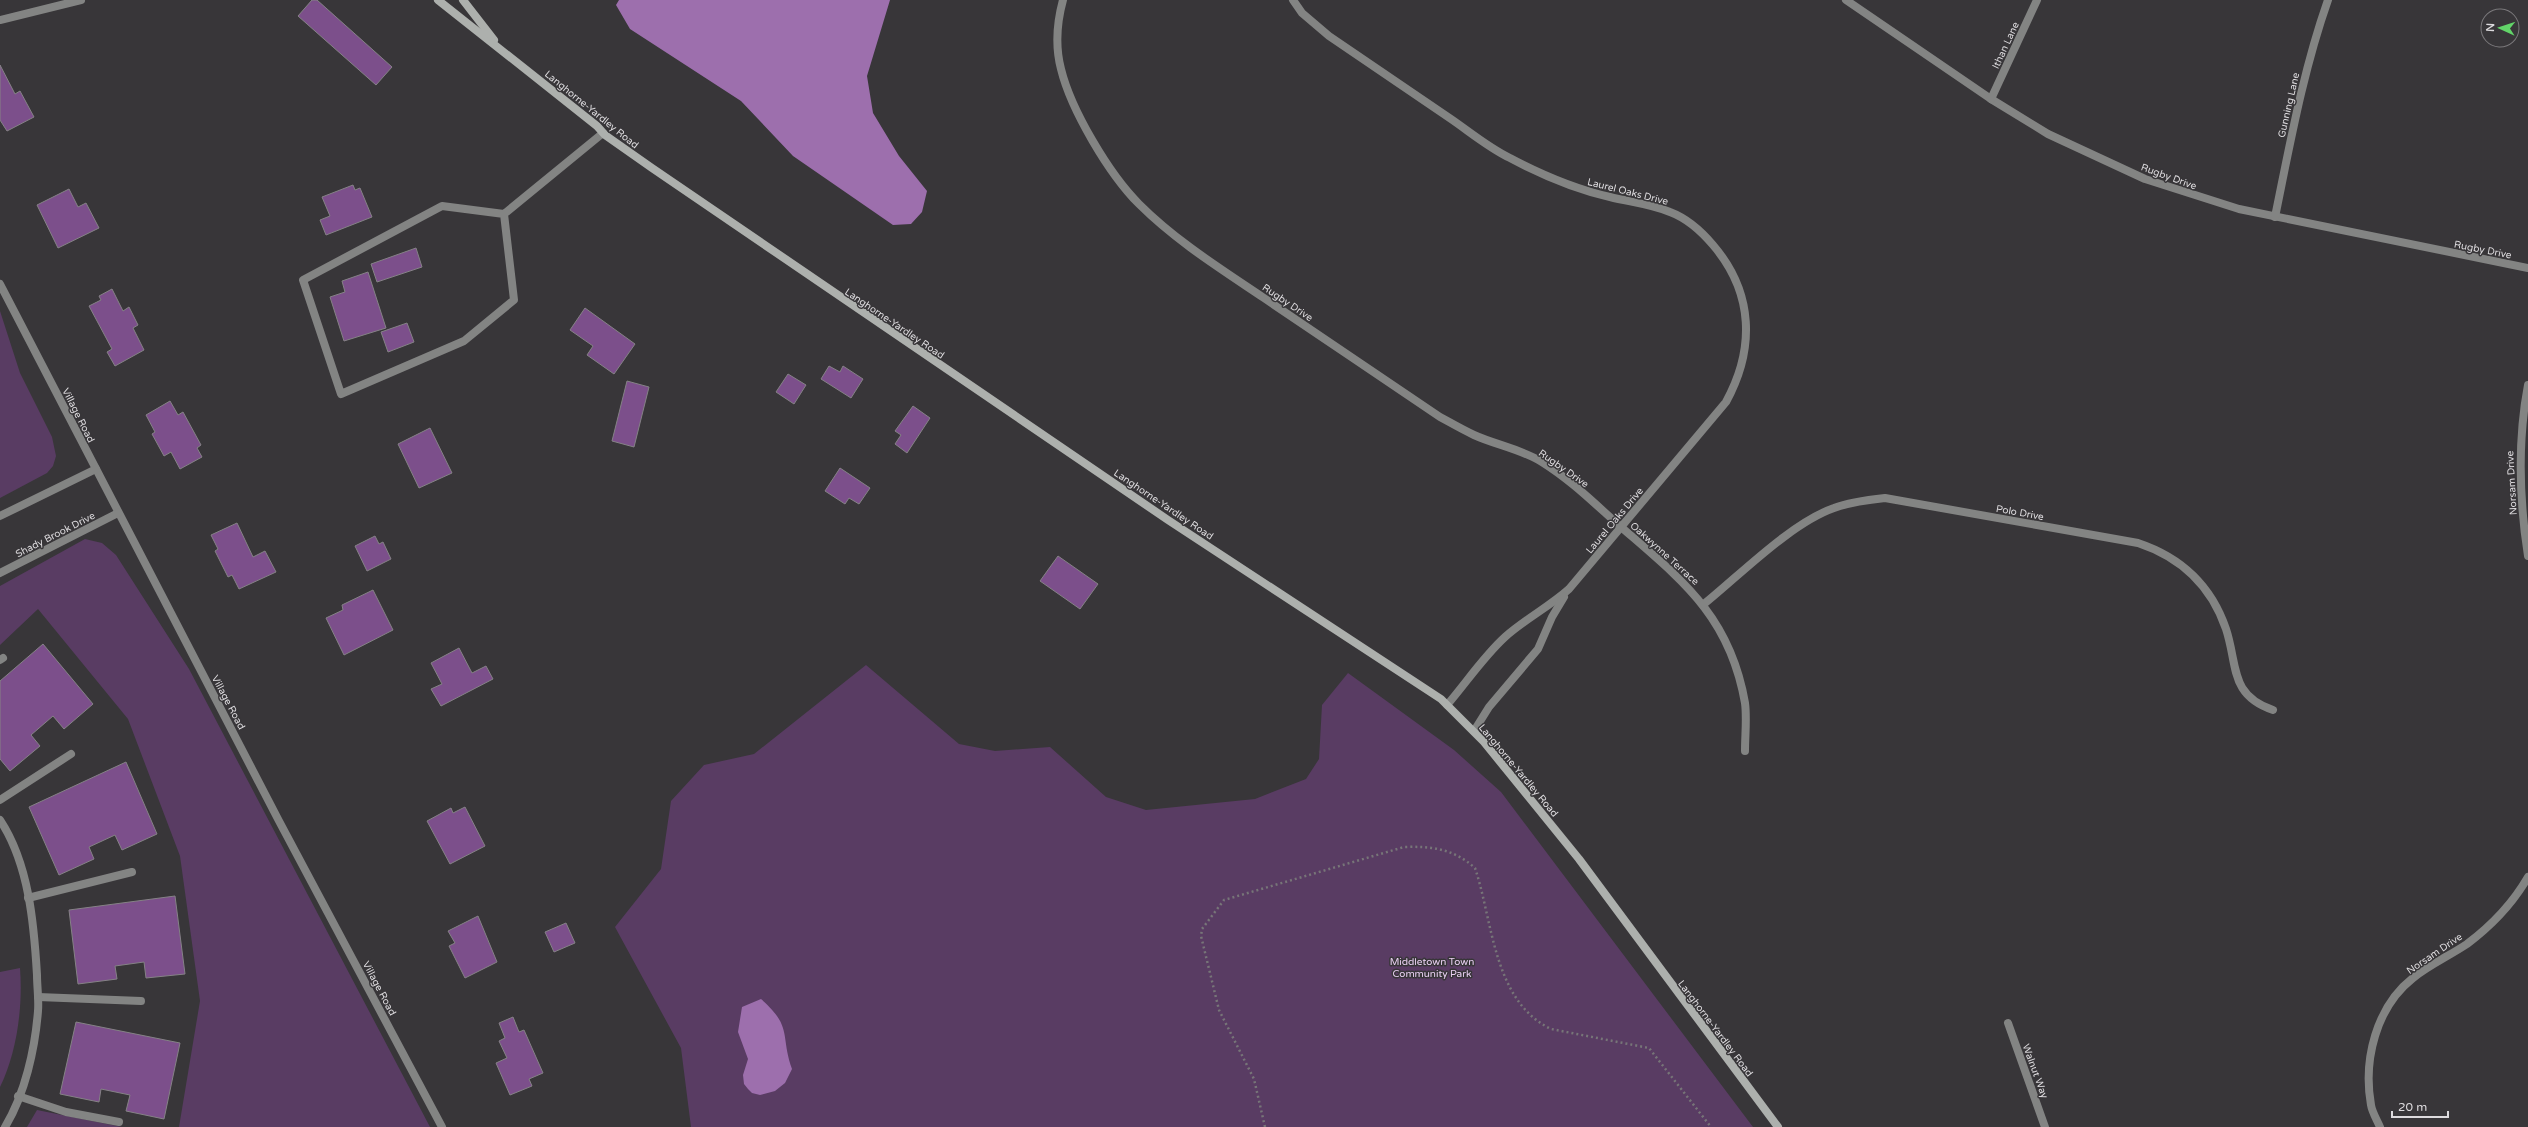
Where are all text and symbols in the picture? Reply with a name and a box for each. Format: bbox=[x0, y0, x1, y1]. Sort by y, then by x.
north arrow bbox=[2480, 8, 2520, 48]
street label: Ithan Lane bbox=[1990, 20, 2022, 71]
text: N bbox=[2484, 23, 2497, 32]
street label: Langhorne-Yardley Road bbox=[542, 68, 641, 151]
street label: Gunning Lane bbox=[2276, 71, 2302, 139]
street label: Rugby Drive bbox=[2139, 161, 2198, 193]
street label: Laurel Oaks Drive bbox=[1586, 176, 1670, 208]
street label: Rugby Drive bbox=[2453, 239, 2513, 262]
street label: Rugby Drive bbox=[1260, 282, 1315, 324]
street label: Langhorne-Yardley Road bbox=[842, 286, 946, 362]
street label: Village Road bbox=[59, 386, 97, 445]
street label: Rugby Drive bbox=[1536, 447, 1591, 491]
street label: Norsam Drive bbox=[2504, 450, 2520, 516]
street label: Langhorne-Yardley Road bbox=[1111, 467, 1215, 543]
street label: Laurel Oaks Drive bbox=[1584, 485, 1646, 556]
street label: Polo Drive bbox=[1995, 503, 2045, 523]
street label: Shady Brook Drive bbox=[14, 510, 97, 560]
street label: Oakwynne Terrace bbox=[1628, 520, 1701, 588]
street label: Village Road bbox=[209, 673, 247, 732]
street label: Langhorne-Yardley Road bbox=[1476, 722, 1561, 819]
street label: Norsam Drive bbox=[2404, 931, 2465, 977]
park label: Middletown Town Community Park bbox=[1390, 956, 1474, 980]
street label: Village Road bbox=[360, 959, 398, 1018]
street label: Langhorne-Yardley Road bbox=[1675, 978, 1755, 1079]
street label: Walnut Way bbox=[2020, 1043, 2051, 1101]
scale bar bbox=[2392, 1093, 2448, 1119]
text: 20 m bbox=[2398, 1100, 2427, 1114]

